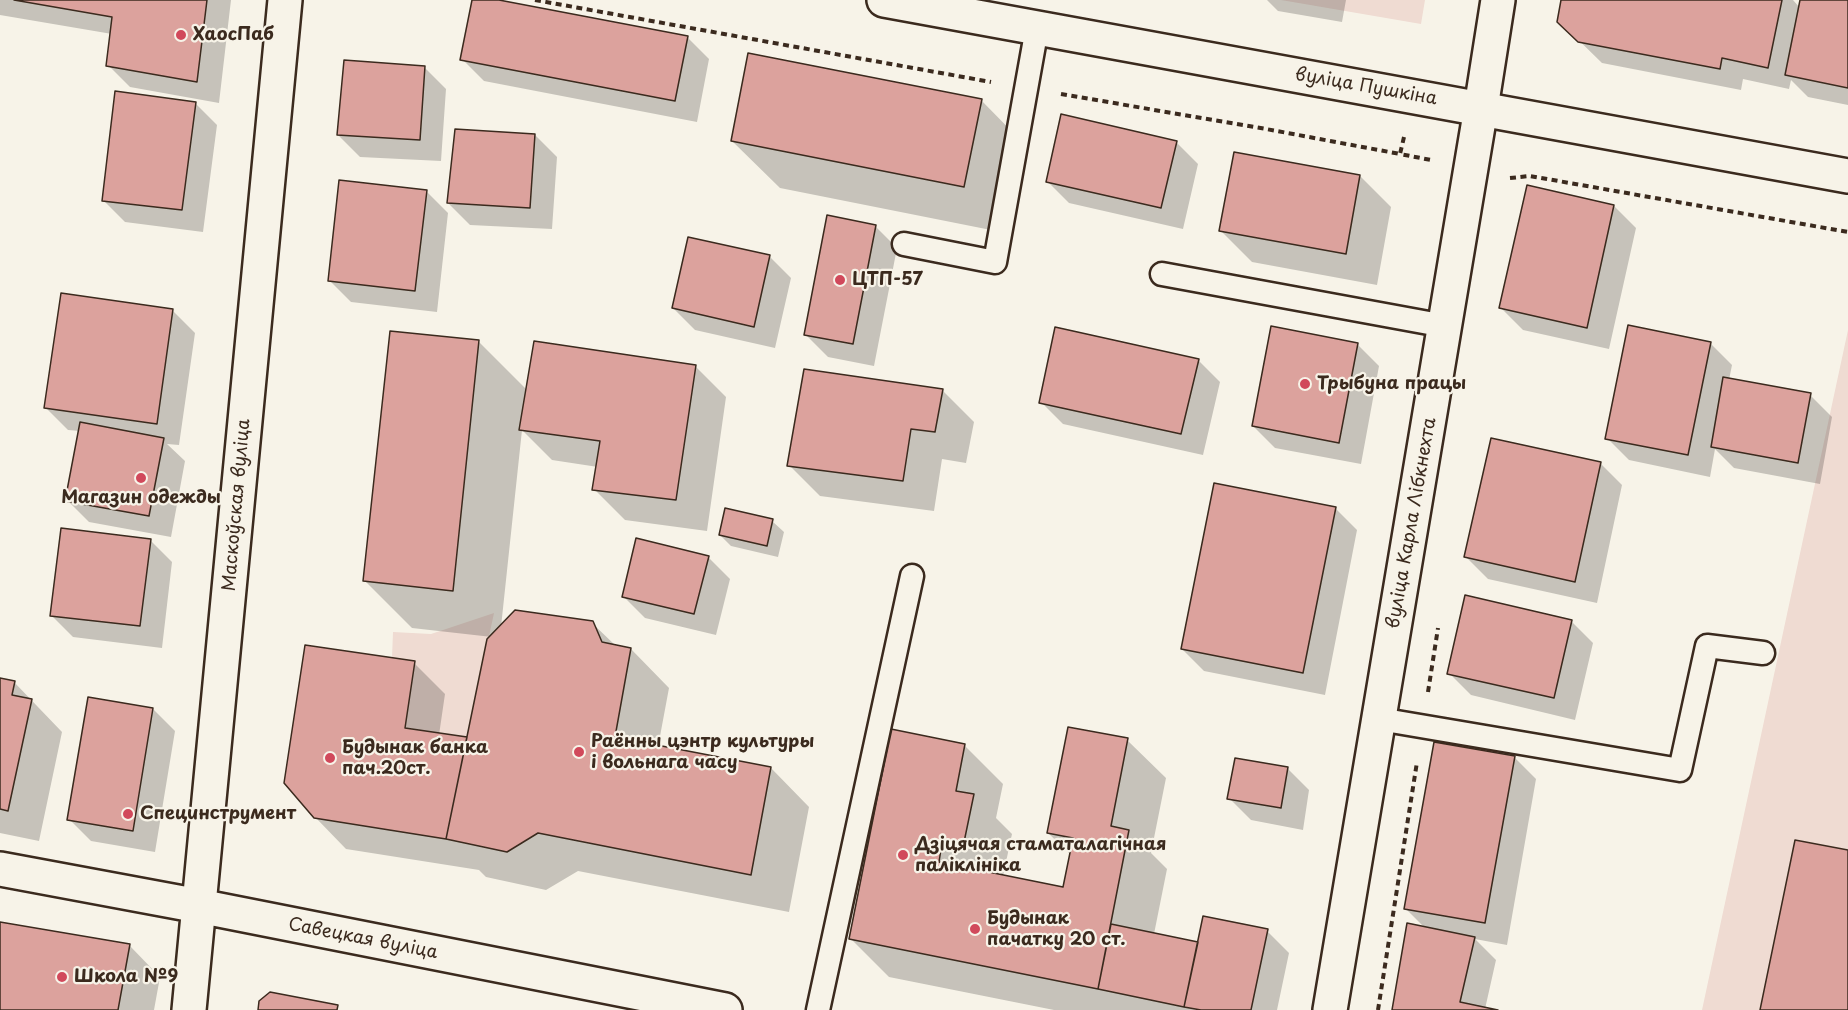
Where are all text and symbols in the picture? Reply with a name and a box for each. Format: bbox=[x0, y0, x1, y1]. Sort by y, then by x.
place label: ХаосПаб bbox=[193, 24, 274, 46]
marker: ХаосПаб bbox=[174, 28, 188, 42]
street label: вуліца Пушкіна bbox=[1293, 64, 1439, 110]
place label: ЦТП-57 bbox=[852, 269, 923, 291]
marker: ЦТП-57 bbox=[833, 273, 847, 287]
place label: Трыбуна працы bbox=[1317, 373, 1466, 395]
marker: Трыбуна працы bbox=[1298, 377, 1312, 391]
street label: вуліца Карла Лібкнехта bbox=[1383, 416, 1441, 630]
street label: Маскоўская вуліца bbox=[219, 418, 255, 592]
marker: Магазин одежды bbox=[134, 471, 148, 485]
place label: Магазин одежды bbox=[61, 487, 221, 509]
place label: Раённы цэнтр культуры і вольнага часу bbox=[591, 731, 814, 774]
place label: Будынак банка пач.20ст. bbox=[342, 737, 488, 780]
marker: Раённы цэнтр культуры і вольнага часу bbox=[572, 745, 586, 759]
marker: Будынак банка пач.20ст. bbox=[323, 751, 337, 765]
place label: Специнструмент bbox=[140, 803, 296, 825]
marker: Специнструмент bbox=[121, 807, 135, 821]
place label: Дзіцячая стаматалагічная паліклініка bbox=[915, 834, 1166, 876]
marker: Дзіцячая стаматалагічная паліклініка bbox=[896, 848, 910, 862]
place label: Будынак пачатку 20 ст. bbox=[987, 908, 1125, 950]
street label: Савецкая вуліца bbox=[286, 914, 440, 964]
marker: Будынак пачатку 20 ст. bbox=[968, 922, 982, 936]
place label: Школа №9 bbox=[74, 966, 178, 988]
marker: Школа №9 bbox=[55, 970, 69, 984]

